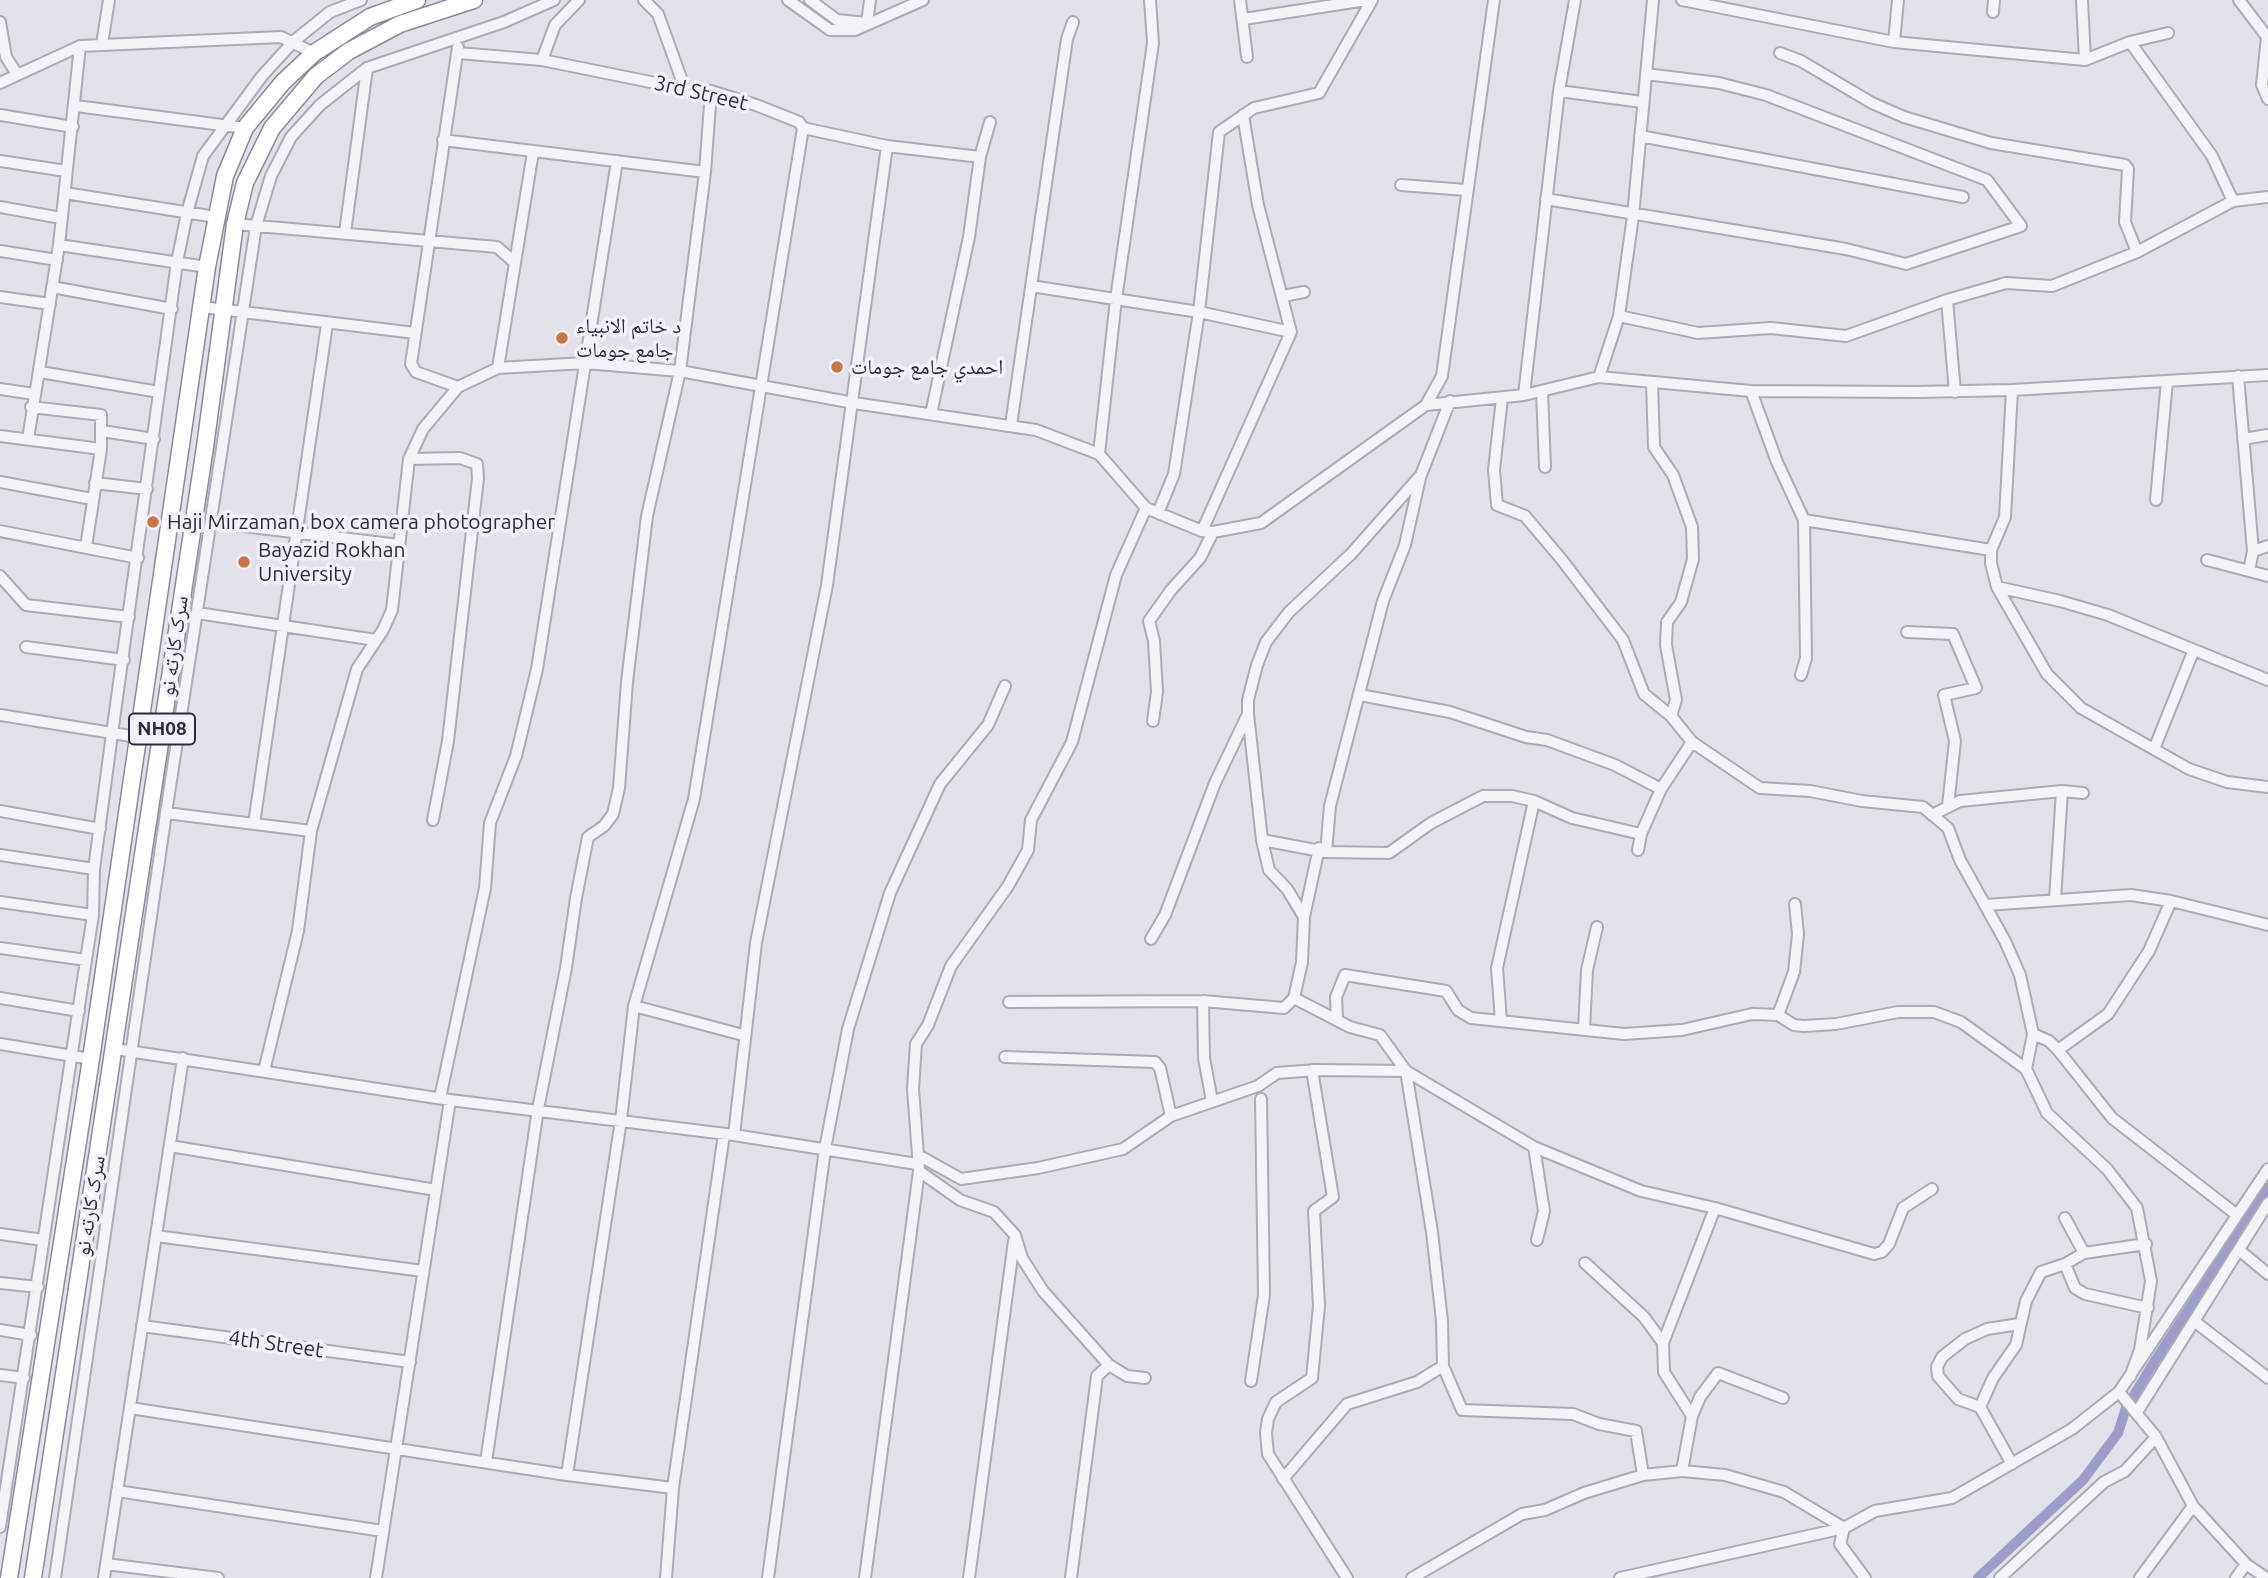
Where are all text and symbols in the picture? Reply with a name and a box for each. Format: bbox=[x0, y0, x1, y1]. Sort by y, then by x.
street label: 3rd Street bbox=[652, 70, 750, 116]
place label: د خاتم الانبیاء جامع جومات bbox=[576, 313, 681, 363]
marker: د خاتم الانبیاء جامع جومات bbox=[554, 330, 570, 346]
place label: احمدي جامع جومات bbox=[851, 354, 1003, 380]
marker: احمدي جامع جومات bbox=[829, 359, 845, 375]
place label: Haji Mirzaman, box camera photographer bbox=[167, 509, 555, 535]
marker: Haji Mirzaman, box camera photographer bbox=[145, 514, 161, 530]
place label: Bayazid Rokhan University bbox=[258, 537, 406, 587]
marker: Bayazid Rokhan University bbox=[236, 554, 252, 570]
street label: سرک کارته نو bbox=[154, 594, 194, 698]
road number: NH08 bbox=[129, 714, 195, 744]
street label: سرک کارته نو bbox=[70, 1154, 110, 1258]
street label: 4th Street bbox=[227, 1325, 325, 1363]

